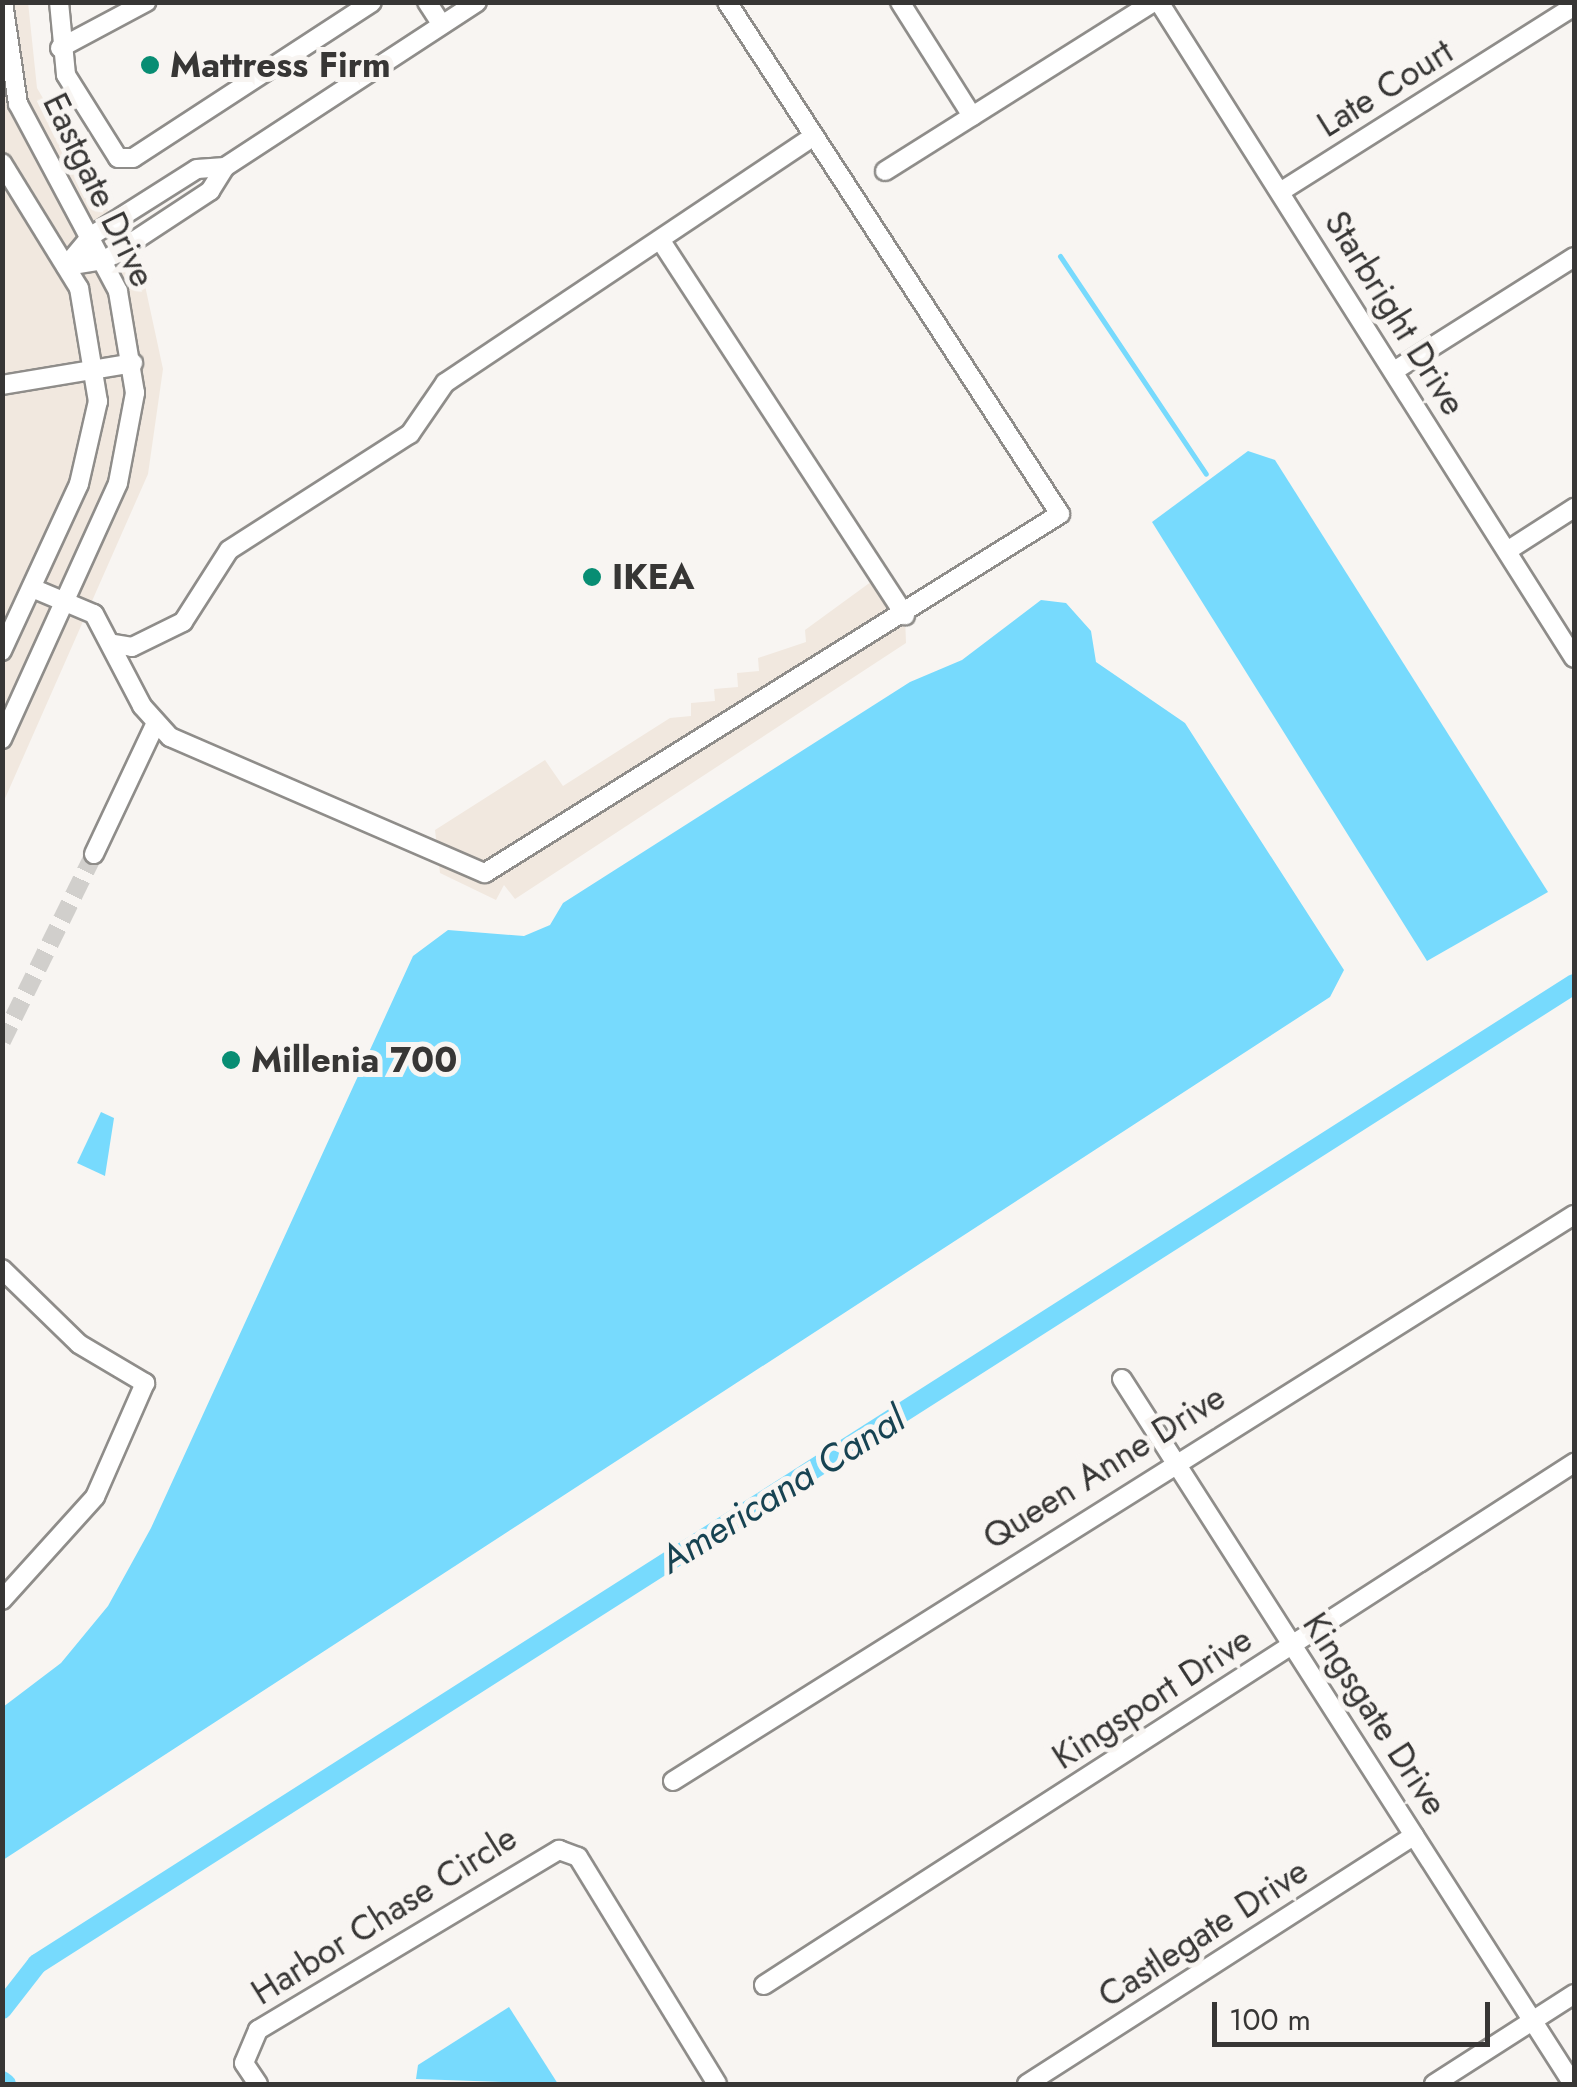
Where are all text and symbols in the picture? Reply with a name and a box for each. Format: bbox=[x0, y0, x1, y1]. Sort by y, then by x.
street label: Late Court bbox=[1310, 30, 1460, 146]
place label: Mattress Firm bbox=[170, 44, 391, 86]
marker: Mattress Firm bbox=[139, 54, 161, 76]
street label: Eastgate Drive bbox=[34, 86, 164, 294]
street label: Starbright Drive bbox=[1316, 203, 1474, 423]
place label: IKEA bbox=[612, 556, 694, 598]
marker: IKEA bbox=[581, 566, 603, 588]
place label: Millenia 700 bbox=[251, 1039, 457, 1081]
marker: Millenia 700 bbox=[220, 1049, 242, 1071]
street label: Queen Anne Drive bbox=[975, 1376, 1233, 1558]
water label: Americana Canal bbox=[651, 1396, 913, 1582]
street label: Kingsgate Drive bbox=[1294, 1605, 1456, 1823]
street label: Kingsport Drive bbox=[1045, 1618, 1259, 1778]
street label: Harbor Chase Circle bbox=[244, 1816, 524, 2014]
street label: Castlegate Drive bbox=[1091, 1850, 1315, 2016]
scale bar bbox=[1217, 1982, 1494, 2044]
text: 100 m bbox=[1229, 1998, 1311, 2041]

